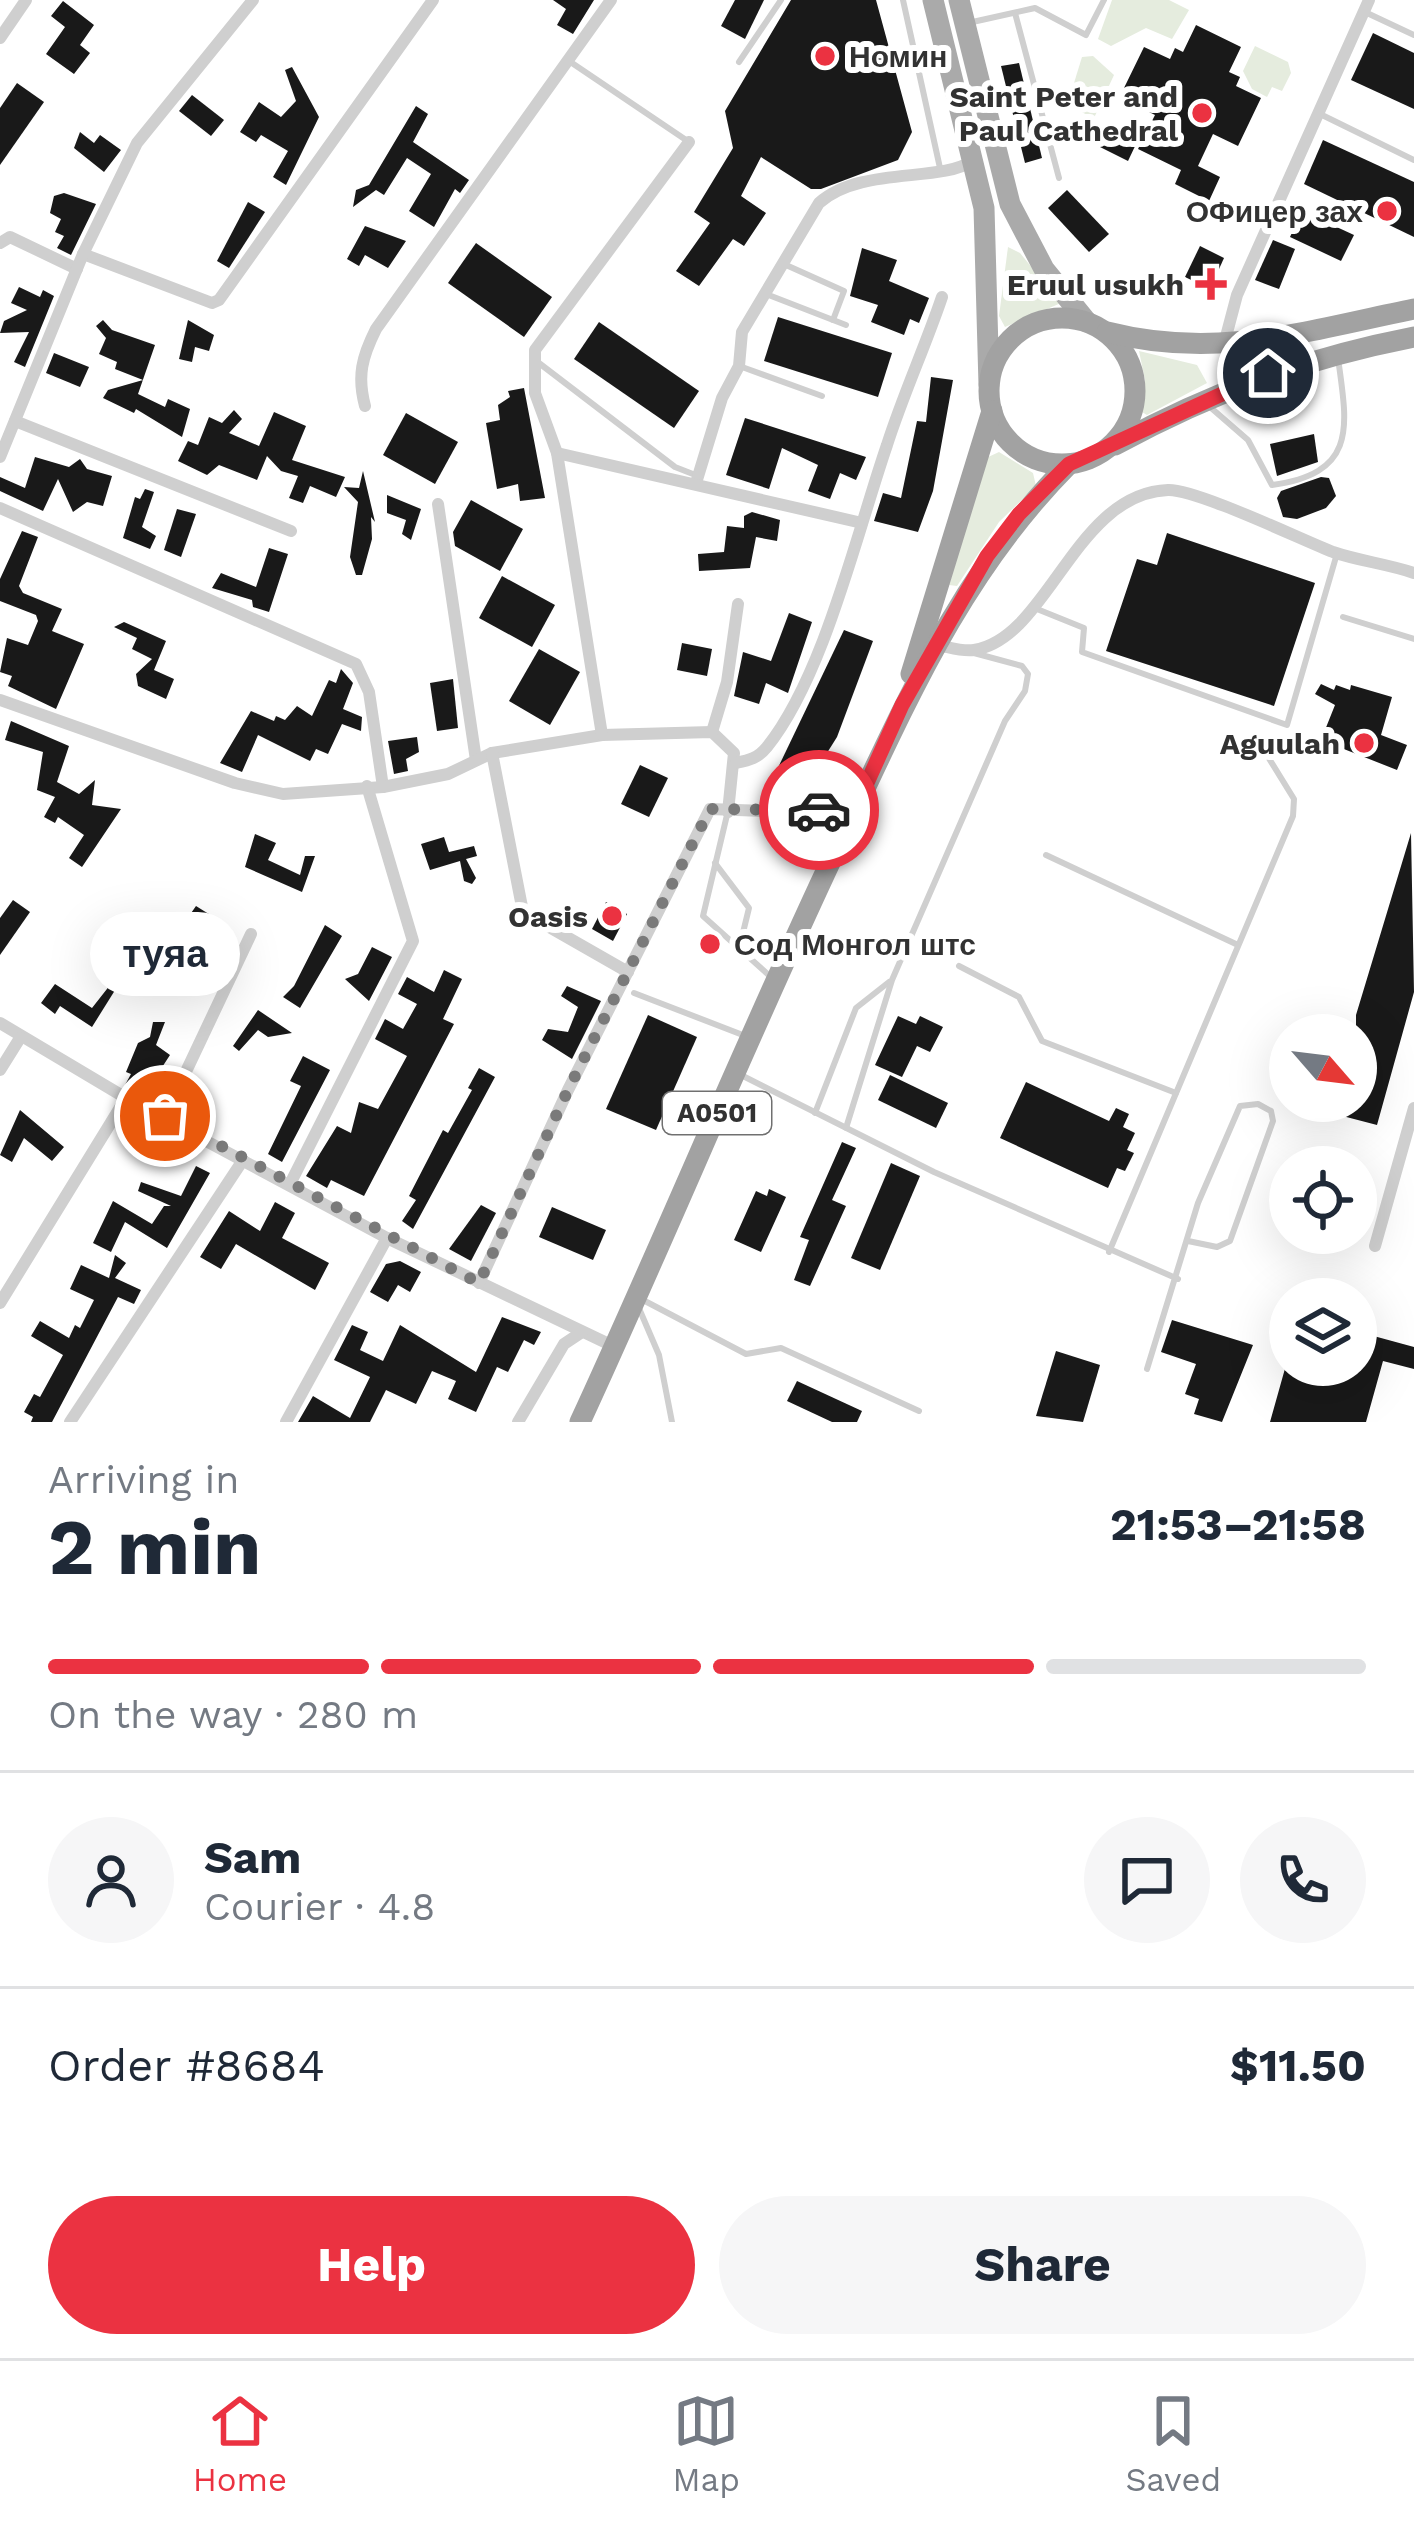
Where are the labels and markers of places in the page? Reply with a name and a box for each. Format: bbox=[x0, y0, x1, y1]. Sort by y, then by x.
place label: Номин bbox=[849, 39, 947, 74]
marker: Номин bbox=[812, 43, 838, 69]
place label: Saint Peter and Paul Cathedral bbox=[949, 79, 1178, 148]
marker: Saint Peter and Paul Cathedral bbox=[1189, 100, 1215, 126]
place label: ОФицер зах bbox=[1186, 194, 1363, 229]
marker: ОФицер зах bbox=[1374, 198, 1400, 224]
place label: Eruul usukh bbox=[1007, 267, 1184, 302]
marker: Eruul usukh bbox=[1195, 268, 1227, 300]
pin bbox=[1217, 322, 1319, 424]
place label: Aguulah bbox=[1220, 726, 1340, 761]
marker: Aguulah bbox=[1351, 730, 1377, 756]
place label: Oasis bbox=[508, 899, 588, 934]
marker: Oasis bbox=[599, 903, 625, 929]
callout: туяа bbox=[90, 912, 240, 996]
place label: Сод Монгол штс bbox=[734, 927, 976, 962]
marker: Сод Монгол штс bbox=[697, 931, 723, 957]
pin bbox=[114, 1065, 216, 1167]

